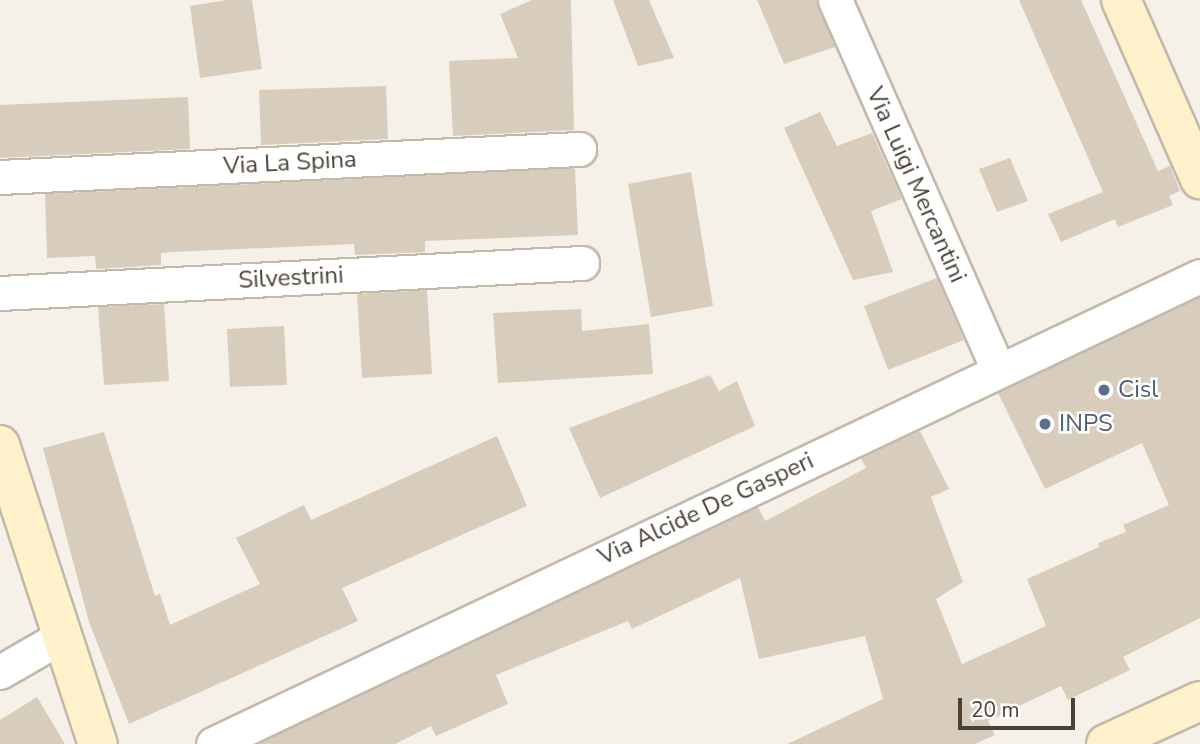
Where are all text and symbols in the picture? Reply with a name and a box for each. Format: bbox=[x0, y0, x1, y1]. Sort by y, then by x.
street label: Via Luigi Mercantini bbox=[860, 83, 972, 287]
street label: Via La Spina bbox=[223, 145, 357, 181]
street label: Silvestrini bbox=[238, 261, 344, 295]
place label: Cisl bbox=[1118, 376, 1158, 404]
marker: Cisl bbox=[1096, 382, 1112, 398]
place label: INPS bbox=[1059, 410, 1113, 438]
marker: INPS bbox=[1037, 416, 1053, 432]
street label: Via Alcide De Gasperi bbox=[594, 446, 818, 572]
scale bar bbox=[962, 684, 1079, 728]
text: 20 m bbox=[971, 696, 1020, 724]

